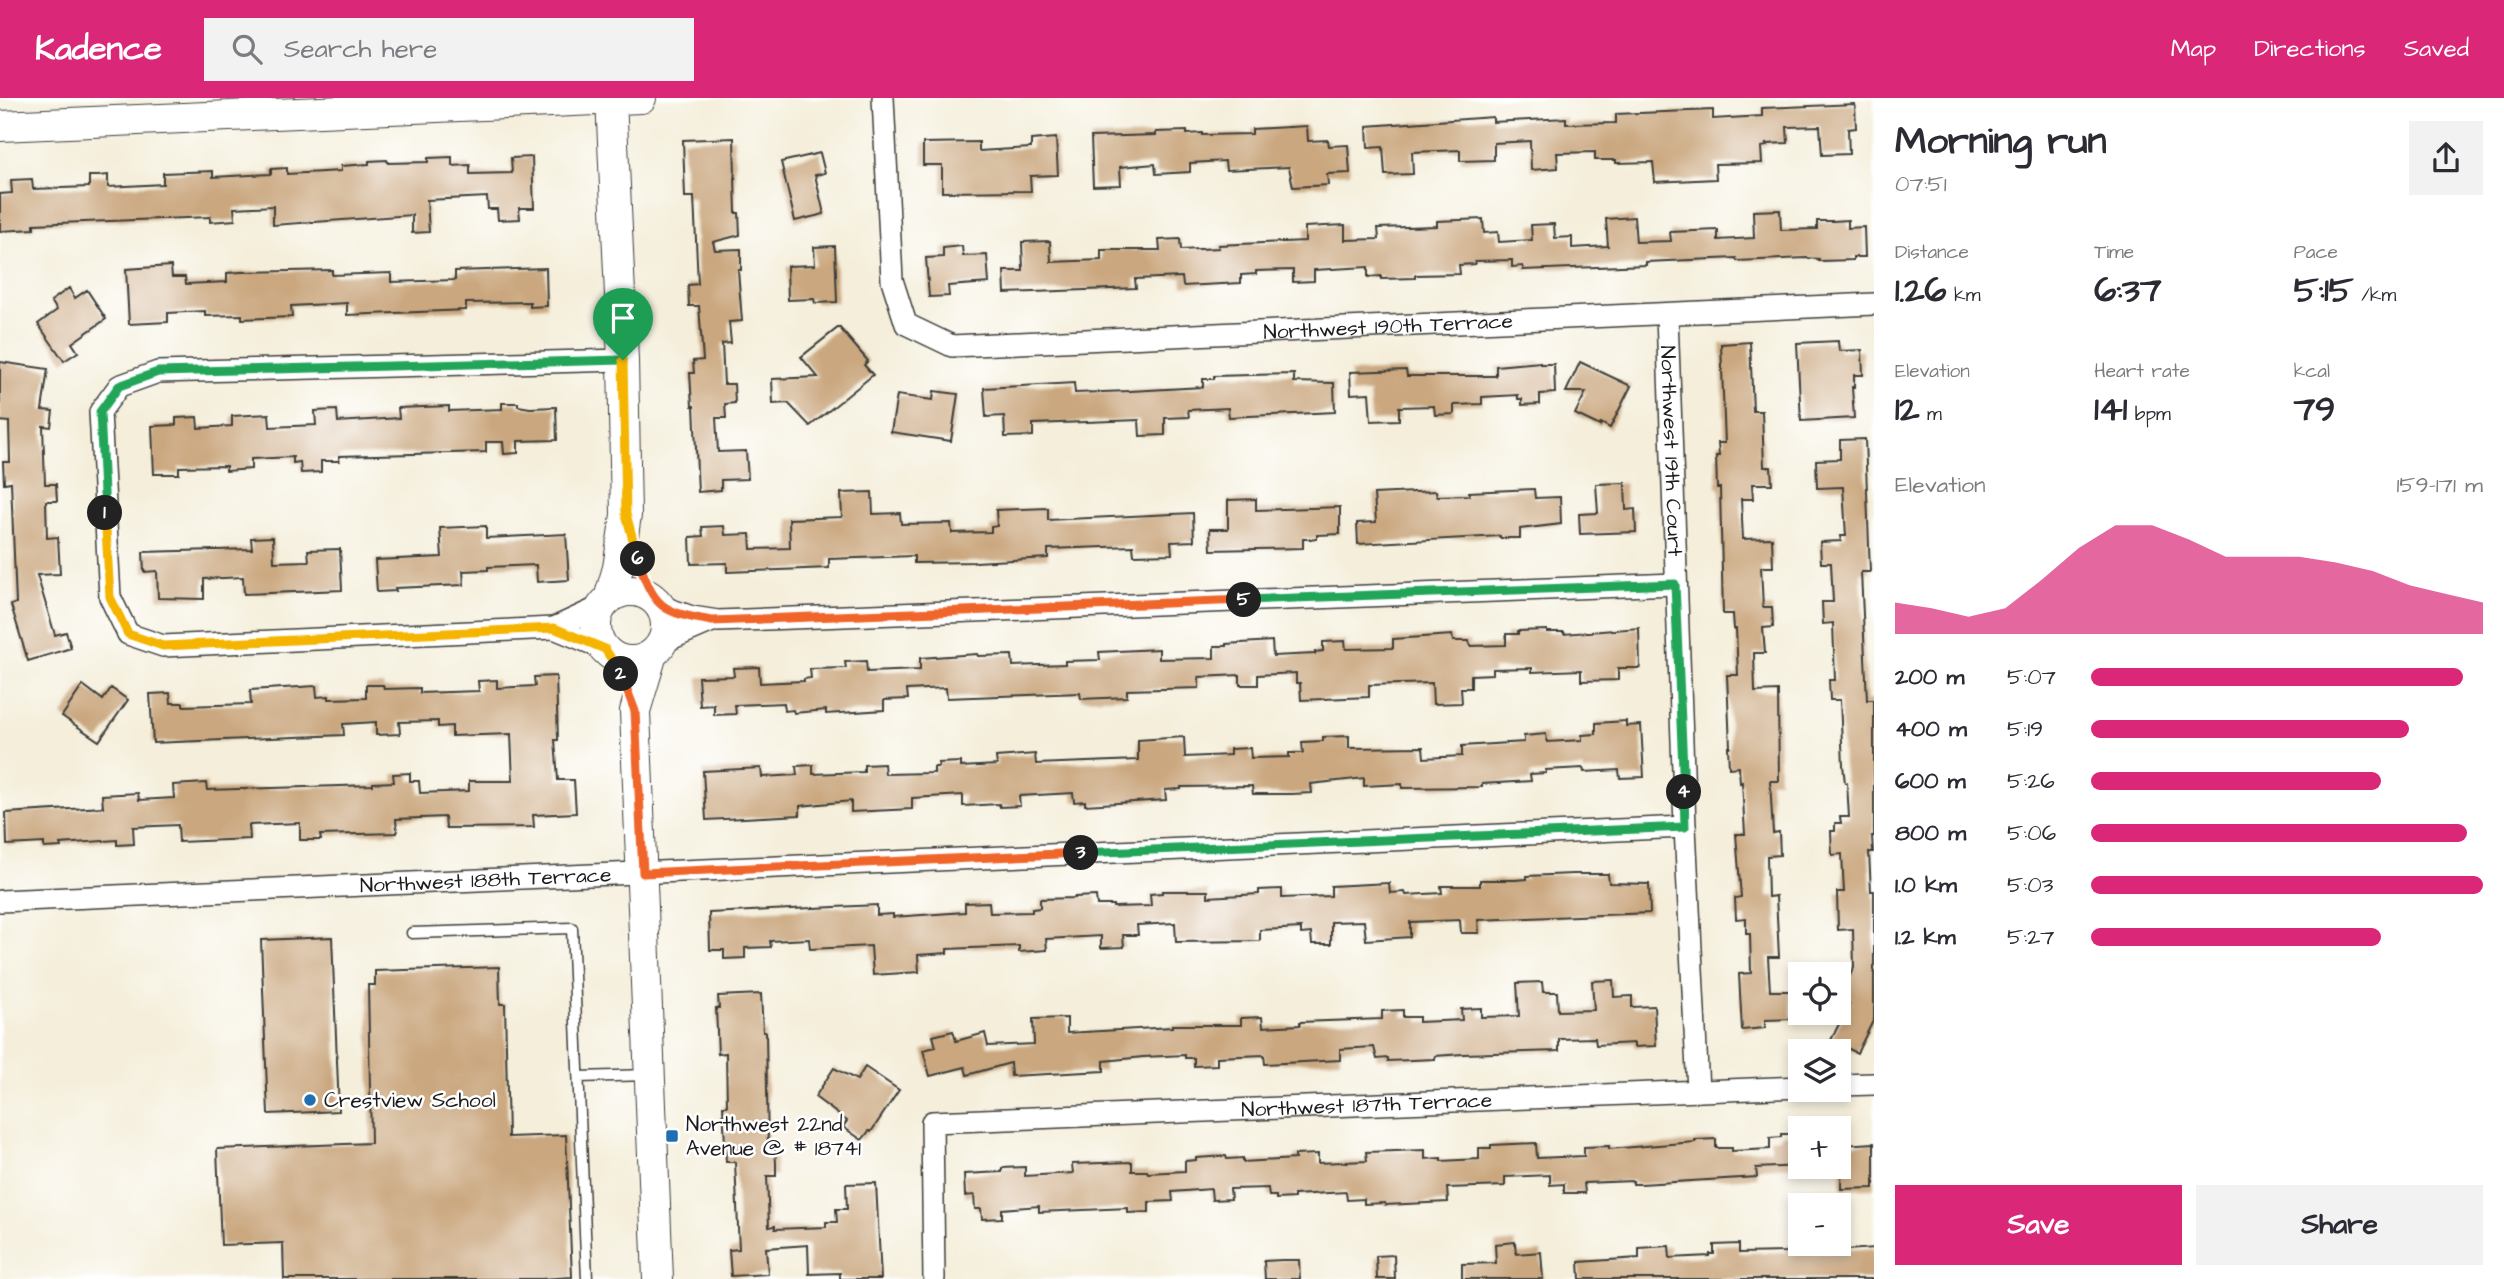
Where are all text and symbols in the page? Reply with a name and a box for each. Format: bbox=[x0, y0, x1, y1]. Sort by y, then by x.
search box bbox=[204, 18, 694, 81]
text: Kadence bbox=[35, 26, 162, 72]
icon: search bbox=[228, 30, 266, 68]
text: Search here bbox=[284, 31, 437, 67]
text: Map bbox=[2171, 32, 2216, 66]
text: Directions bbox=[2254, 32, 2366, 66]
text: Saved bbox=[2404, 32, 2469, 66]
text: Morning run bbox=[1895, 116, 2107, 168]
button: share bbox=[2409, 121, 2483, 195]
text: 07:51 bbox=[1895, 168, 1947, 200]
text: Distance bbox=[1895, 239, 1969, 266]
text: Time bbox=[2094, 239, 2134, 266]
text: Pace bbox=[2294, 239, 2338, 266]
text: 1.26 bbox=[1895, 266, 1946, 315]
text: 6:37 bbox=[2094, 266, 2161, 315]
text: 5:15 bbox=[2294, 266, 2354, 315]
text: km bbox=[1946, 282, 1980, 309]
text: /km bbox=[2354, 282, 2396, 309]
pin bbox=[593, 288, 653, 360]
icon: arrive bbox=[604, 299, 642, 337]
street label: Northwest 190th Terrace bbox=[1263, 306, 1513, 346]
street label: Northwest 19th Court bbox=[1654, 345, 1690, 557]
text: Elevation bbox=[1895, 358, 1970, 385]
text: Heart rate bbox=[2094, 358, 2190, 385]
text: kcal bbox=[2294, 358, 2330, 385]
text: 12 bbox=[1895, 385, 1920, 434]
text: 141 bbox=[2094, 385, 2127, 434]
text: 79 bbox=[2294, 385, 2335, 434]
text: m bbox=[1920, 401, 1942, 428]
text: bpm bbox=[2127, 401, 2171, 428]
text: Elevation bbox=[1895, 469, 1986, 501]
text: 159–171 m bbox=[2396, 469, 2483, 501]
pin: 1 bbox=[88, 496, 122, 530]
text: 1 bbox=[103, 499, 106, 526]
pin: 6 bbox=[620, 542, 656, 576]
text: 6 bbox=[632, 545, 643, 572]
pin: 5 bbox=[1226, 582, 1262, 618]
text: 5 bbox=[1237, 586, 1250, 613]
pin: 2 bbox=[604, 656, 638, 692]
text: 2 bbox=[615, 660, 626, 687]
text: 200 m bbox=[1895, 661, 1964, 693]
text: 5:07 bbox=[2007, 661, 2056, 693]
text: 400 m bbox=[1895, 713, 1967, 745]
text: 5:19 bbox=[2007, 713, 2043, 745]
text: 600 m bbox=[1895, 765, 1966, 797]
text: 5:26 bbox=[2007, 765, 2055, 797]
pin: 4 bbox=[1666, 774, 1702, 810]
text: 4 bbox=[1677, 778, 1690, 805]
text: 800 m bbox=[1895, 817, 1966, 849]
text: 5:06 bbox=[2007, 817, 2056, 849]
pin: 3 bbox=[1064, 836, 1098, 870]
text: 3 bbox=[1076, 839, 1085, 866]
street label: Northwest 188th Terrace bbox=[359, 860, 612, 900]
text: 1.0 km bbox=[1895, 869, 1957, 901]
text: 5:03 bbox=[2007, 869, 2053, 901]
text: 1.2 km bbox=[1895, 921, 1956, 953]
text: 5:27 bbox=[2007, 921, 2054, 953]
map controls bbox=[1788, 962, 1851, 1256]
button: locate bbox=[1788, 962, 1851, 1025]
button: layers bbox=[1788, 1039, 1851, 1102]
street label: Northwest 187th Terrace bbox=[1241, 1085, 1493, 1124]
place label: Crestview School bbox=[324, 1086, 496, 1115]
marker: Crestview School bbox=[302, 1092, 318, 1108]
place label: Northwest 22nd Avenue @ # 18741 bbox=[686, 1110, 861, 1163]
button: + bbox=[1788, 1116, 1851, 1179]
marker: Northwest 22nd Avenue @ # 18741 bbox=[664, 1128, 680, 1144]
button: Save bbox=[1895, 1185, 2182, 1265]
button: Share bbox=[2196, 1185, 2483, 1265]
button: − bbox=[1788, 1193, 1851, 1256]

